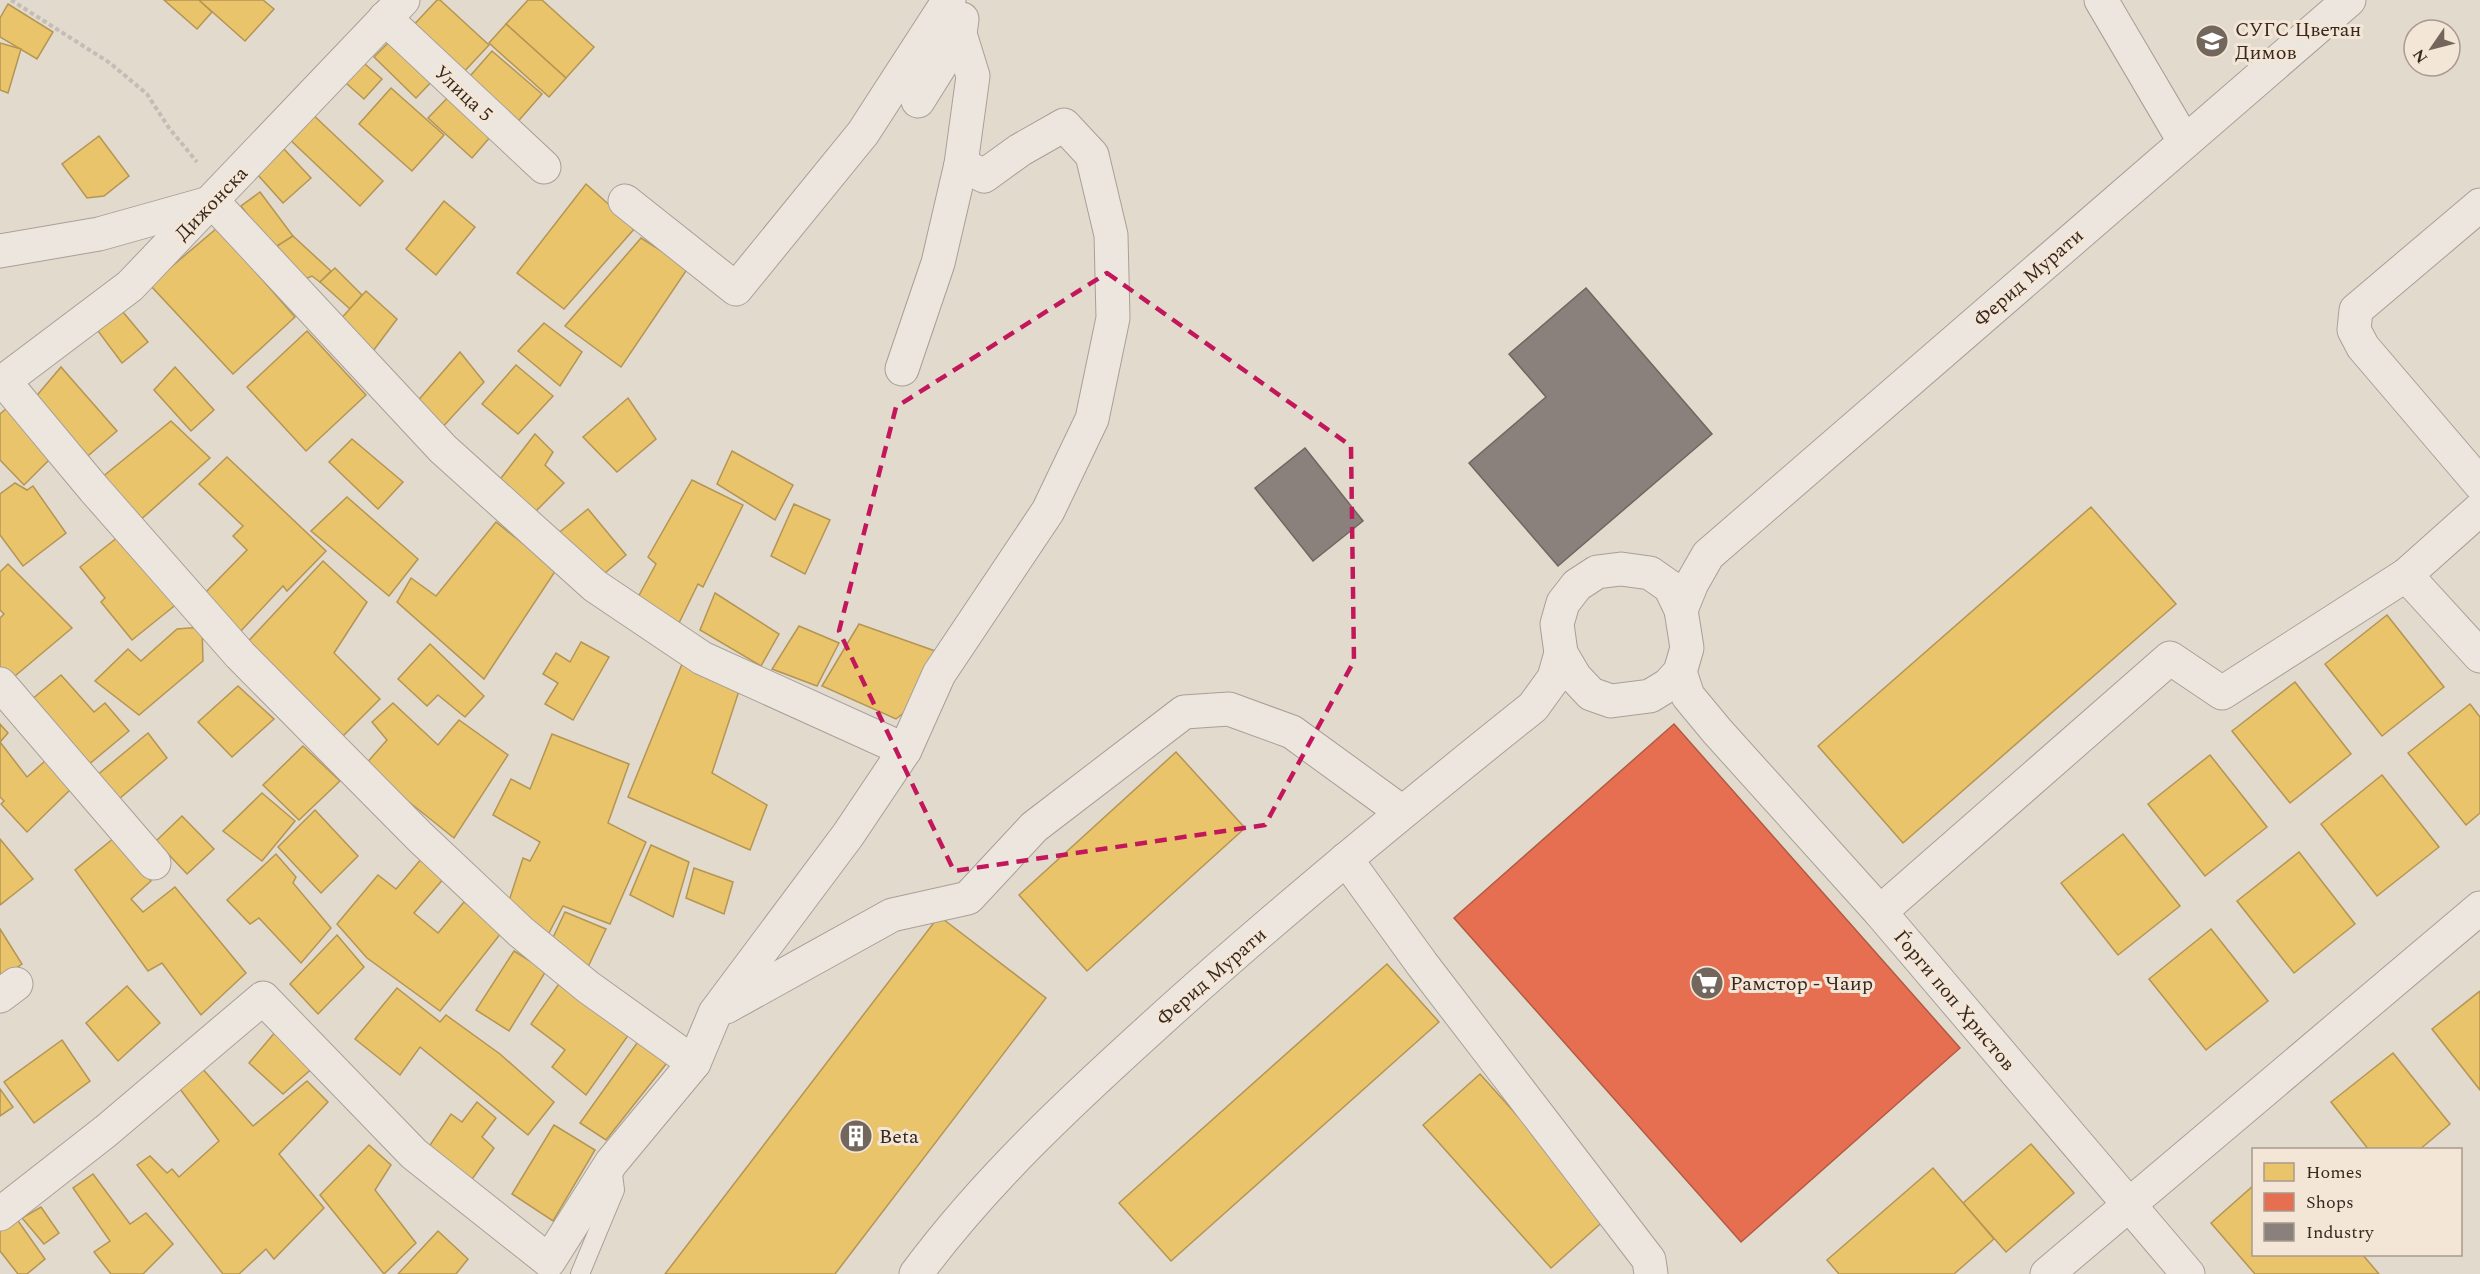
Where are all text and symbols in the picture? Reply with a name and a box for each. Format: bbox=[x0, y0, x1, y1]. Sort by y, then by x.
place label: СУГС Цветан Димов bbox=[2235, 15, 2361, 68]
north arrow bbox=[2402, 18, 2462, 78]
school or university icon: СУГС Цветан Димов bbox=[2194, 23, 2230, 59]
text: N bbox=[2407, 44, 2434, 68]
street label: Улица 5 bbox=[427, 58, 500, 129]
street label: Дижонска bbox=[168, 159, 255, 248]
street label: Ферид Мурати bbox=[1967, 221, 2090, 334]
street label: Ферид Мурати bbox=[1150, 920, 1273, 1033]
street label: Ѓорги поп Христов bbox=[1886, 923, 2022, 1078]
supermarket icon: Рамстор - Чаир bbox=[1689, 965, 1725, 1001]
place label: Рамстор - Чаир bbox=[1730, 969, 1873, 999]
building icon: Beta bbox=[838, 1118, 874, 1154]
place label: Beta bbox=[879, 1122, 919, 1152]
legend bbox=[2252, 1148, 2462, 1256]
text: Homes bbox=[2306, 1159, 2362, 1186]
text: Shops bbox=[2306, 1189, 2354, 1216]
text: Industry bbox=[2306, 1219, 2375, 1246]

